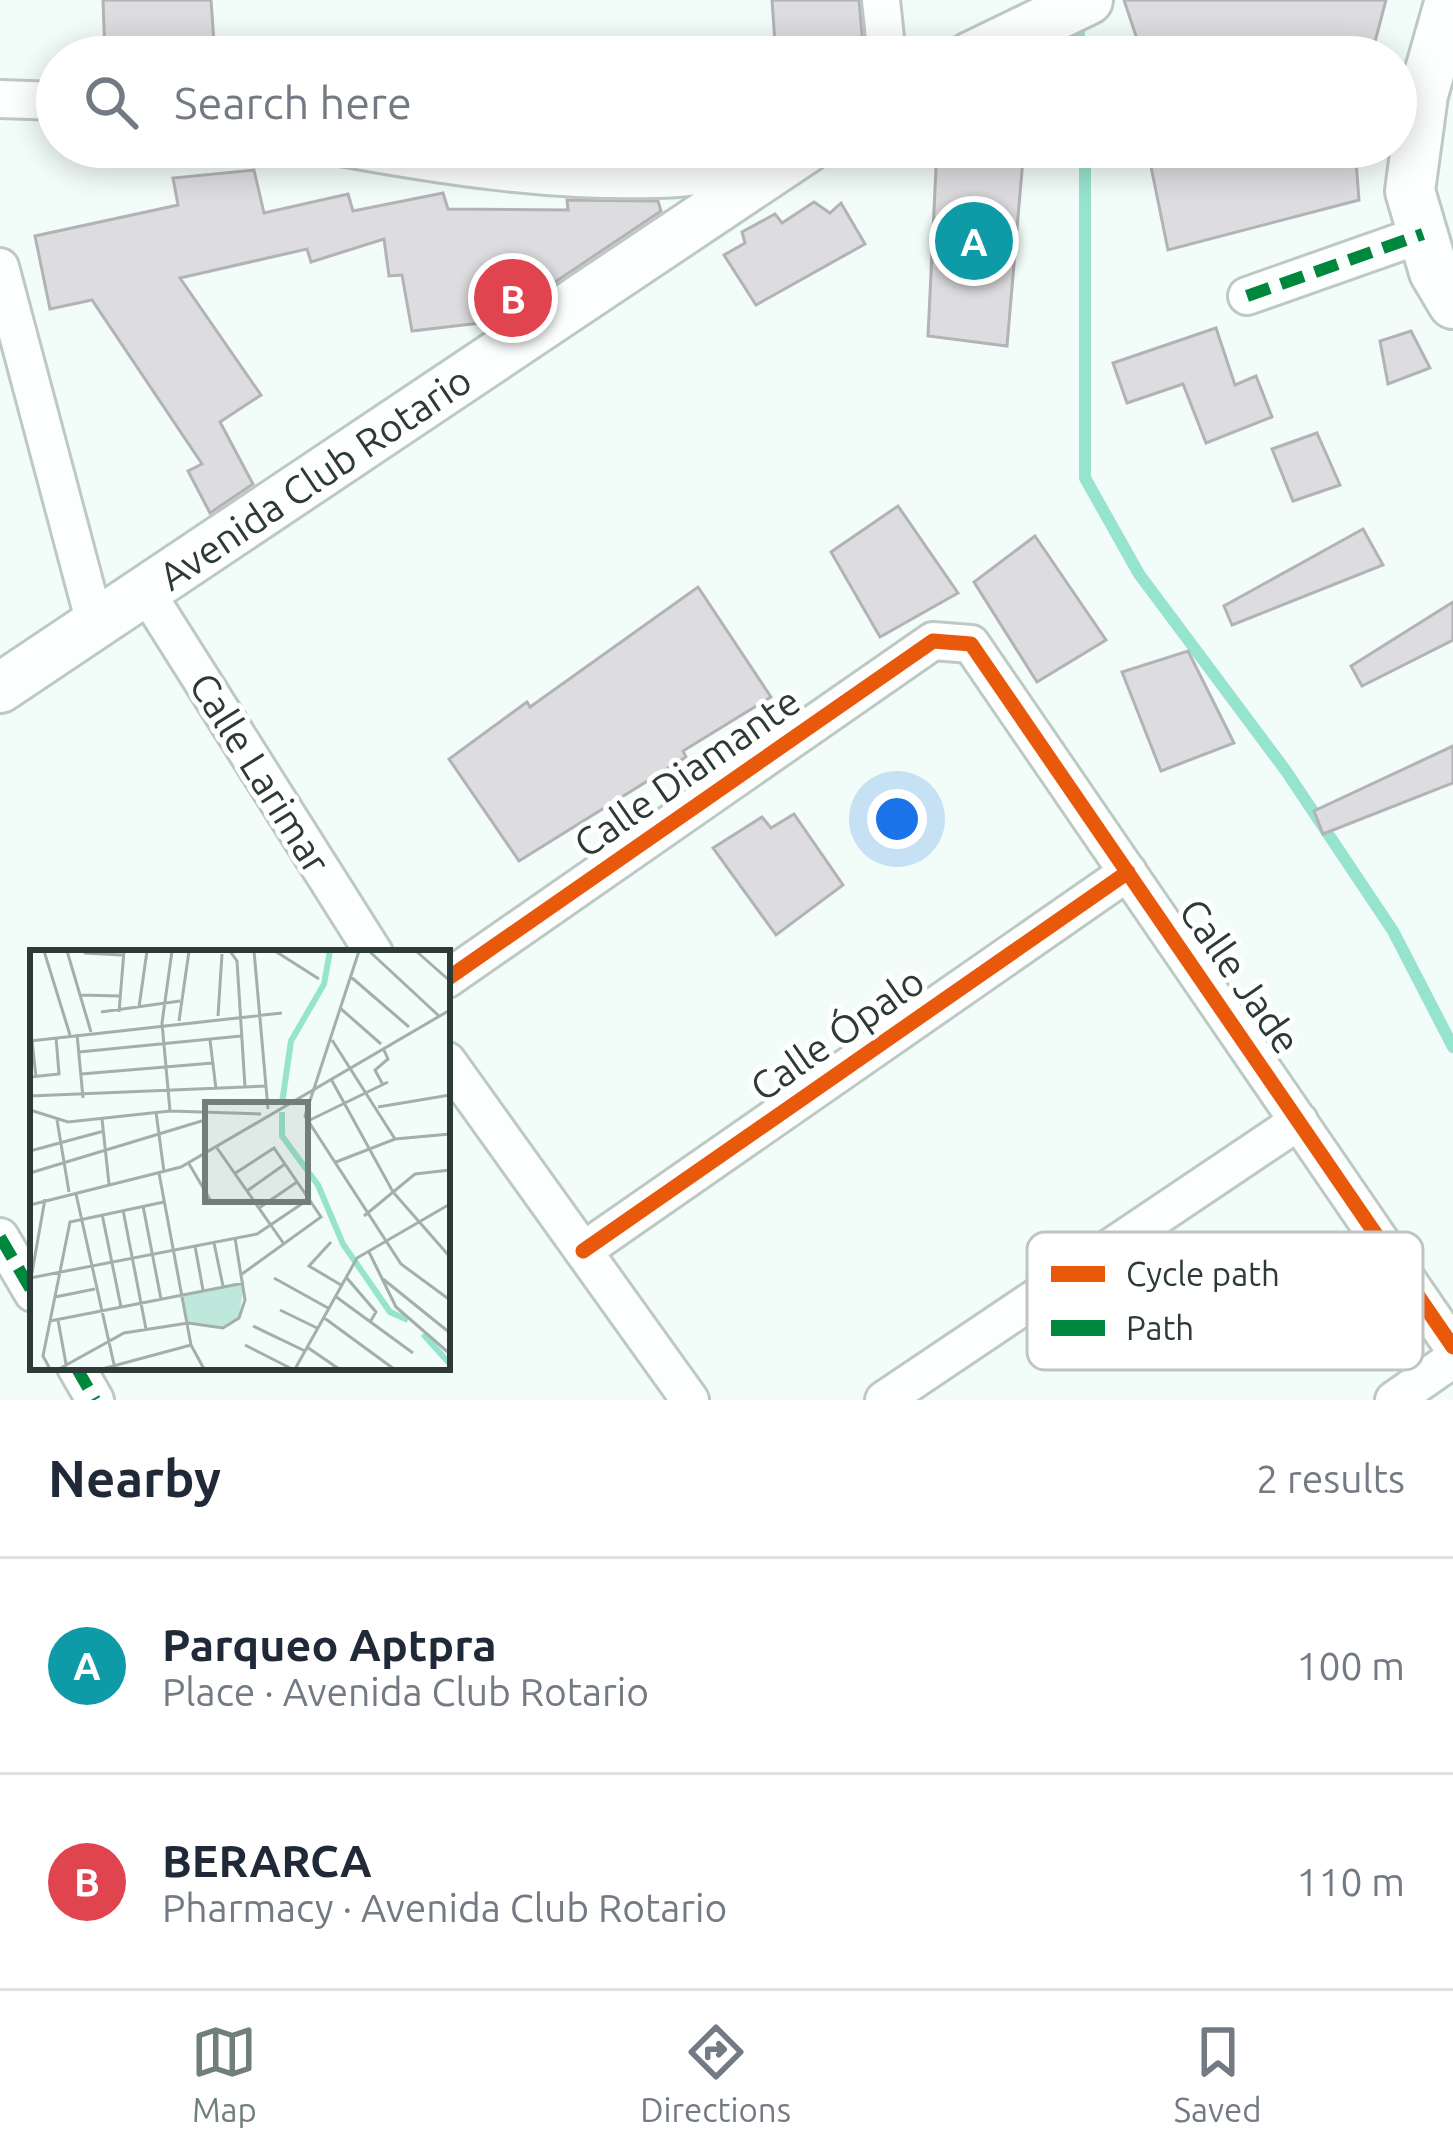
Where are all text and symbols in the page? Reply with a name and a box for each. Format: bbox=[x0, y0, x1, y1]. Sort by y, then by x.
search box bbox=[36, 36, 1417, 168]
icon: search bbox=[78, 69, 144, 135]
text: Search here bbox=[174, 77, 412, 128]
pin: A bbox=[935, 196, 1013, 286]
pin: B bbox=[474, 253, 552, 343]
street label: Avenida Club Rotario bbox=[151, 357, 479, 598]
street label: Calle Larimar bbox=[182, 665, 339, 881]
street label: Calle Diamante bbox=[566, 678, 807, 865]
your location bbox=[867, 789, 927, 849]
street label: Calle Jade bbox=[1172, 890, 1309, 1061]
inset map bbox=[30, 950, 450, 1370]
street label: Calle Ópalo bbox=[741, 958, 931, 1109]
legend bbox=[1027, 1232, 1423, 1370]
text: Cycle path bbox=[1126, 1255, 1280, 1292]
text: Path bbox=[1126, 1309, 1194, 1346]
text: Nearby bbox=[48, 1449, 221, 1507]
text: 2 results bbox=[1256, 1457, 1405, 1500]
text: Parqueo Aptpra bbox=[162, 1619, 497, 1670]
text: A bbox=[73, 1644, 101, 1687]
text: 100 m bbox=[1296, 1644, 1405, 1687]
text: Place · Avenida Club Rotario bbox=[162, 1670, 649, 1713]
text: BERARCA bbox=[162, 1835, 372, 1886]
text: B bbox=[74, 1860, 100, 1903]
text: 110 m bbox=[1296, 1860, 1405, 1903]
text: Pharmacy · Avenida Club Rotario bbox=[162, 1886, 727, 1929]
tab: Map bbox=[191, 2019, 257, 2128]
tab: Directions bbox=[640, 2019, 791, 2128]
tab: Saved bbox=[1174, 2019, 1262, 2128]

